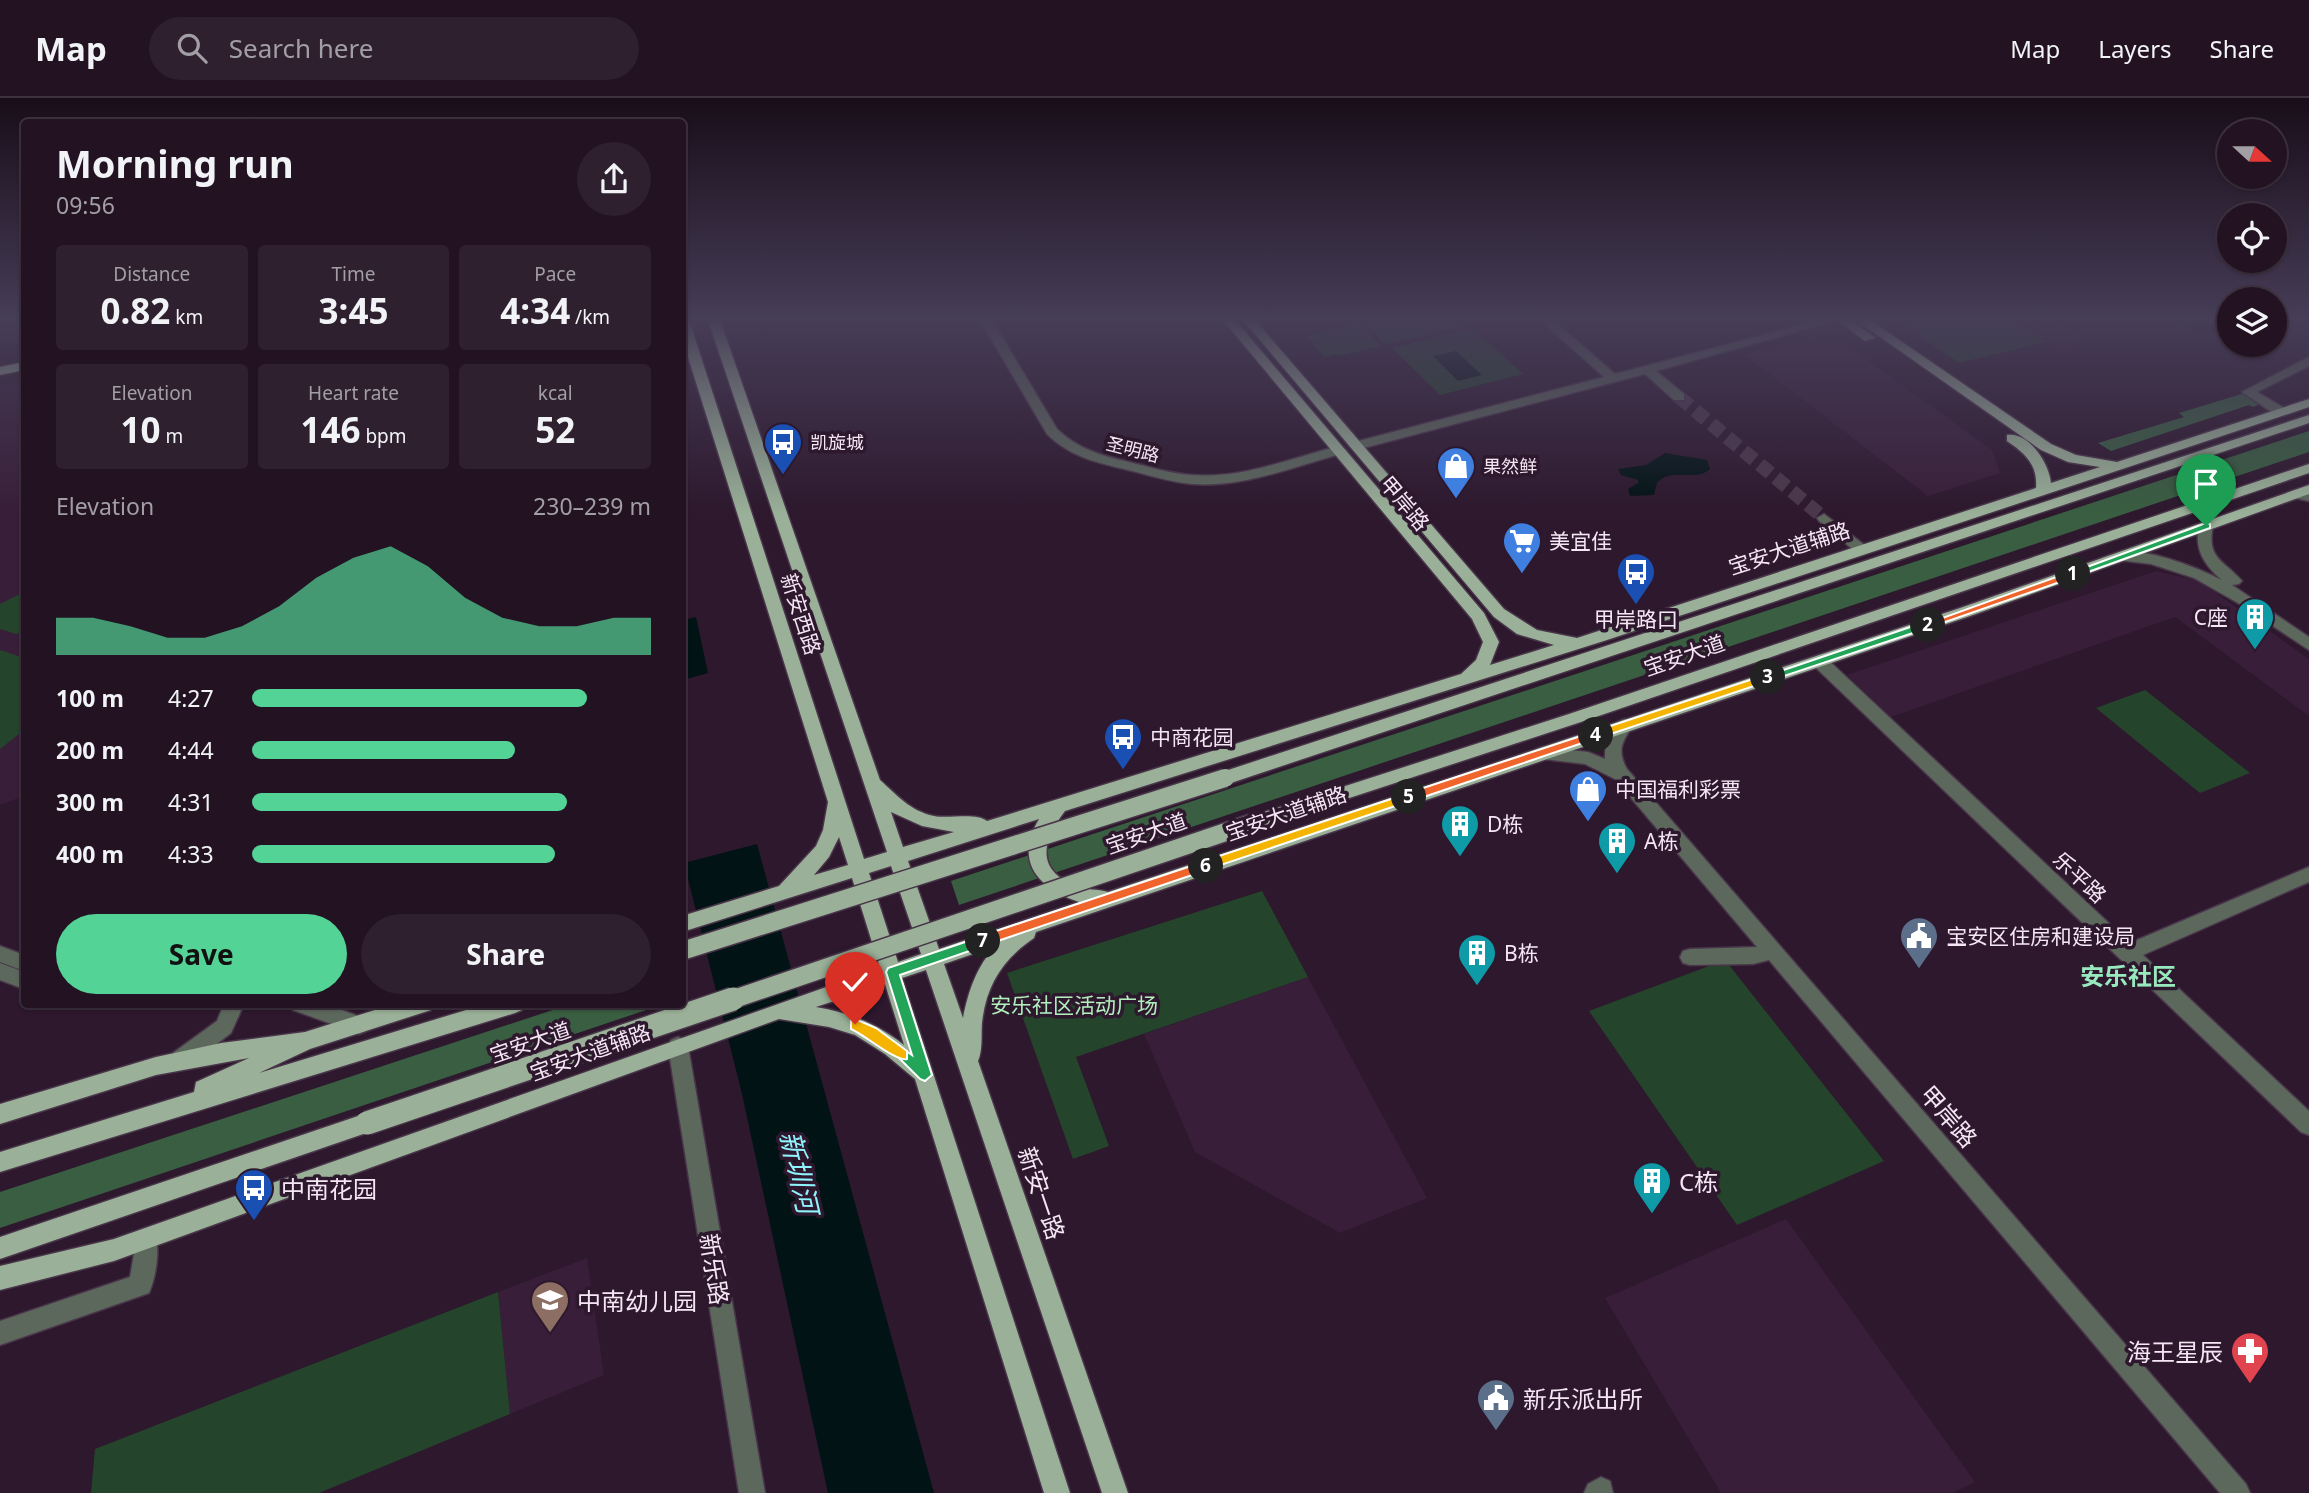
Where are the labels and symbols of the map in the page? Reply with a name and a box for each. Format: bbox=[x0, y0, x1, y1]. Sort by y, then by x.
north arrow bbox=[2217, 119, 2287, 189]
bus stop icon: 凯旋城 bbox=[762, 421, 804, 476]
place label: 凯旋城 bbox=[810, 430, 864, 454]
street label: 圣明路 bbox=[1104, 431, 1162, 467]
shop icon: 果然鲜 bbox=[1435, 445, 1477, 500]
place label: 果然鲜 bbox=[1483, 454, 1537, 478]
pin bbox=[2176, 454, 2236, 526]
street label: 甲岸路 bbox=[1374, 470, 1436, 536]
street label: 宝安大道辅路 bbox=[1725, 515, 1853, 581]
supermarket icon: 美宜佳 bbox=[1501, 520, 1543, 575]
place label: 美宜佳 bbox=[1549, 527, 1612, 555]
bus stop icon: 甲岸路口 bbox=[1615, 551, 1657, 606]
pin: 1 bbox=[2056, 556, 2090, 592]
street label: 新安西路 bbox=[775, 570, 827, 658]
building icon: C座 bbox=[2234, 596, 2276, 651]
place label: C座 bbox=[2194, 603, 2228, 631]
place label: 甲岸路口 bbox=[1594, 605, 1678, 633]
pin: 2 bbox=[1910, 608, 1946, 642]
street label: 宝安大道 bbox=[1640, 628, 1728, 682]
pin: 3 bbox=[1750, 660, 1786, 694]
bus stop icon: 中商花园 bbox=[1102, 716, 1144, 771]
pin: 4 bbox=[1578, 718, 1614, 752]
place label: 中商花园 bbox=[1150, 723, 1234, 751]
shop icon: 中国福利彩票 bbox=[1567, 768, 1609, 823]
place label: 中国福利彩票 bbox=[1615, 775, 1741, 803]
street label: 宝安大道辅路 bbox=[1222, 779, 1350, 847]
pin: 5 bbox=[1392, 780, 1426, 814]
building icon: D栋 bbox=[1439, 803, 1481, 858]
street label: 宝安大道 bbox=[1102, 806, 1190, 860]
place label: D栋 bbox=[1487, 810, 1523, 838]
building icon: A栋 bbox=[1596, 820, 1638, 875]
place label: A栋 bbox=[1644, 827, 1678, 855]
street label: 乐平路 bbox=[2047, 845, 2113, 909]
pin: 6 bbox=[1188, 848, 1224, 884]
public building icon: 宝安区住房和建设局 bbox=[1898, 915, 1940, 970]
place label: 宝安区住房和建设局 bbox=[1946, 922, 2135, 950]
pin: 7 bbox=[965, 924, 1000, 958]
building icon: B栋 bbox=[1456, 932, 1498, 987]
place label: B栋 bbox=[1504, 939, 1539, 967]
pin bbox=[825, 952, 885, 1024]
district label: 安乐社区 bbox=[2080, 959, 2176, 992]
park label: 安乐社区活动广场 bbox=[990, 991, 1158, 1019]
street label: 宝安大道 bbox=[486, 1015, 574, 1069]
street label: 宝安大道辅路 bbox=[526, 1017, 654, 1087]
street label: 甲岸路 bbox=[1913, 1078, 1985, 1154]
water label: 新圳河 bbox=[772, 1127, 829, 1222]
street label: 新安一路 bbox=[1011, 1142, 1073, 1244]
building icon: C栋 bbox=[1631, 1160, 1673, 1215]
place label: C栋 bbox=[1679, 1165, 1718, 1198]
bus stop icon: 中南花园 bbox=[233, 1167, 275, 1222]
place label: 中南花园 bbox=[281, 1172, 377, 1205]
street label: 新乐路 bbox=[693, 1231, 737, 1307]
school or university icon: 中南幼儿园 bbox=[529, 1279, 571, 1334]
place label: 中南幼儿园 bbox=[577, 1284, 697, 1317]
pharmacy icon: 海王星辰 bbox=[2229, 1330, 2271, 1385]
place label: 海王星辰 bbox=[2127, 1335, 2223, 1368]
public building icon: 新乐派出所 bbox=[1475, 1377, 1517, 1432]
place label: 新乐派出所 bbox=[1523, 1382, 1643, 1415]

